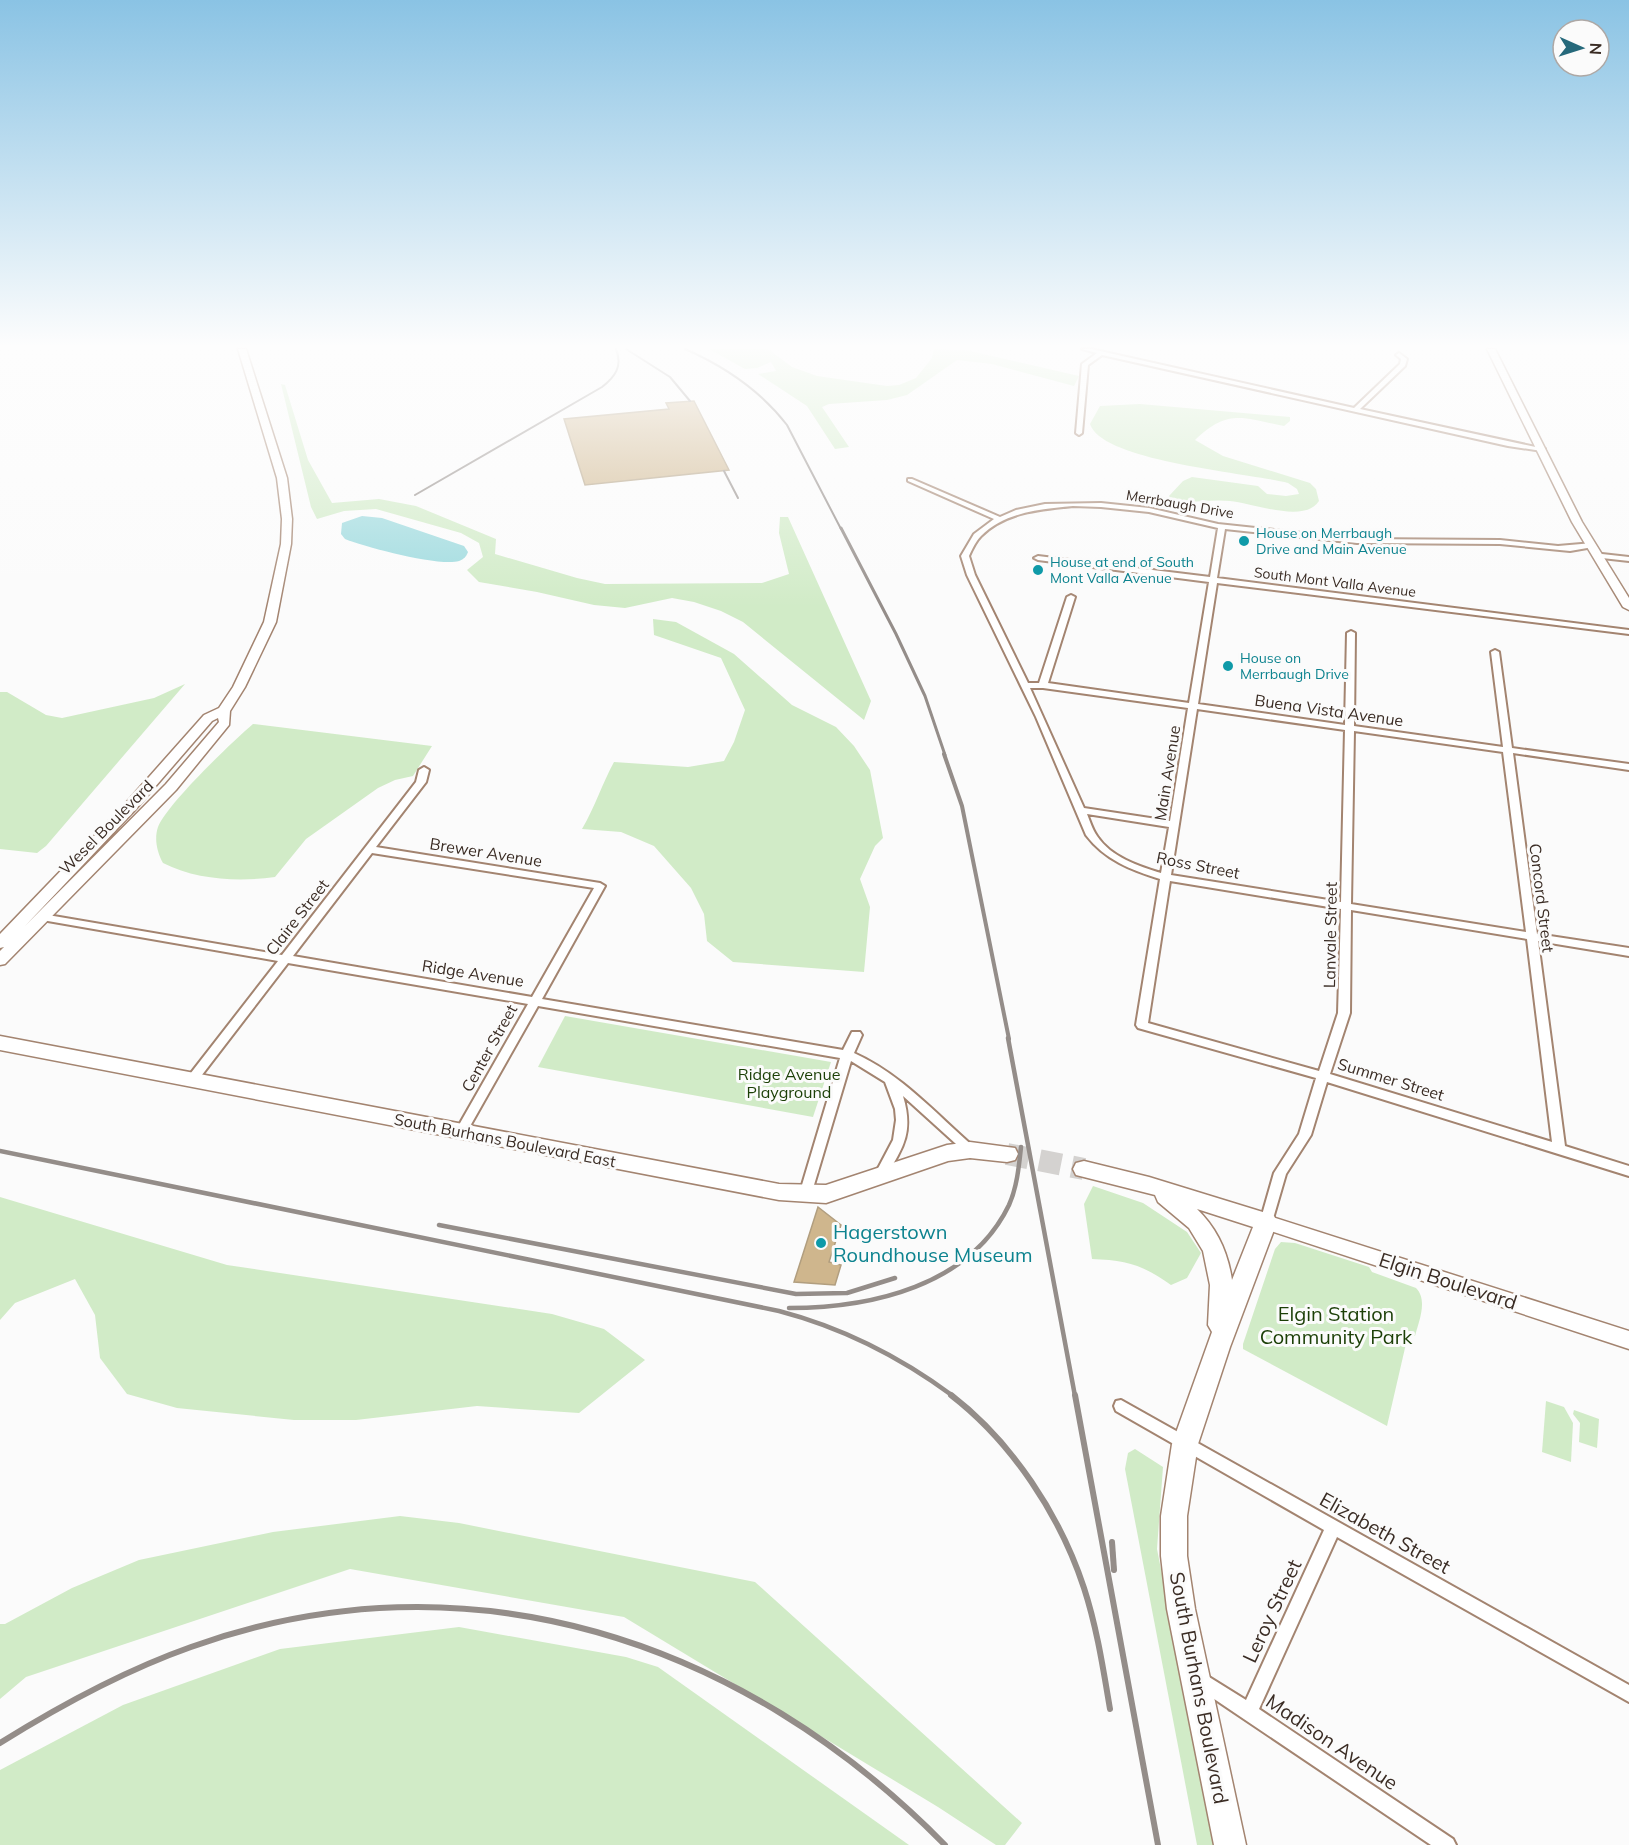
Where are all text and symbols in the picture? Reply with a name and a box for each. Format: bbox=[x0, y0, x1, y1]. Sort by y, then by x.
north arrow bbox=[1551, 18, 1611, 78]
text: N bbox=[1586, 42, 1606, 55]
street label: Merrbaugh Drive bbox=[1125, 486, 1235, 522]
place label: House on Merrbaugh Drive and Main Avenue bbox=[1256, 524, 1407, 558]
marker: House on Merrbaugh Drive and Main Avenue bbox=[1237, 534, 1251, 548]
place label: House at end of South Mont Valla Avenue bbox=[1050, 553, 1194, 587]
marker: House at end of South Mont Valla Avenue bbox=[1031, 563, 1045, 577]
street label: South Mont Valla Avenue bbox=[1253, 563, 1417, 601]
place label: House on Merrbaugh Drive bbox=[1240, 649, 1349, 683]
marker: House on Merrbaugh Drive bbox=[1221, 659, 1235, 673]
street label: Buena Vista Avenue bbox=[1253, 690, 1405, 730]
street label: Main Avenue bbox=[1150, 724, 1184, 822]
street label: Wesel Boulevard bbox=[55, 776, 157, 878]
street label: Brewer Avenue bbox=[428, 833, 544, 871]
street label: Concord Street bbox=[1525, 842, 1559, 954]
street label: Ross Street bbox=[1155, 847, 1242, 883]
street label: Claire Street bbox=[261, 875, 333, 959]
street label: Lanvale Street bbox=[1319, 881, 1341, 988]
street label: Ridge Avenue bbox=[421, 955, 525, 991]
street label: Center Street bbox=[457, 1000, 521, 1095]
street label: Summer Street bbox=[1335, 1053, 1447, 1105]
park label: Ridge Avenue Playground bbox=[738, 1064, 840, 1102]
street label: South Burhans Boulevard East bbox=[393, 1109, 618, 1171]
place label: Hagerstown Roundhouse Museum bbox=[833, 1219, 1033, 1267]
marker: Hagerstown Roundhouse Museum bbox=[814, 1236, 828, 1250]
street label: Elgin Boulevard bbox=[1376, 1246, 1520, 1315]
park label: Elgin Station Community Park bbox=[1260, 1301, 1413, 1349]
street label: Elizabeth Street bbox=[1315, 1486, 1455, 1579]
street label: Leroy Street bbox=[1237, 1555, 1306, 1666]
street label: South Burhans Boulevard bbox=[1165, 1570, 1234, 1806]
street label: Madison Avenue bbox=[1262, 1688, 1403, 1795]

